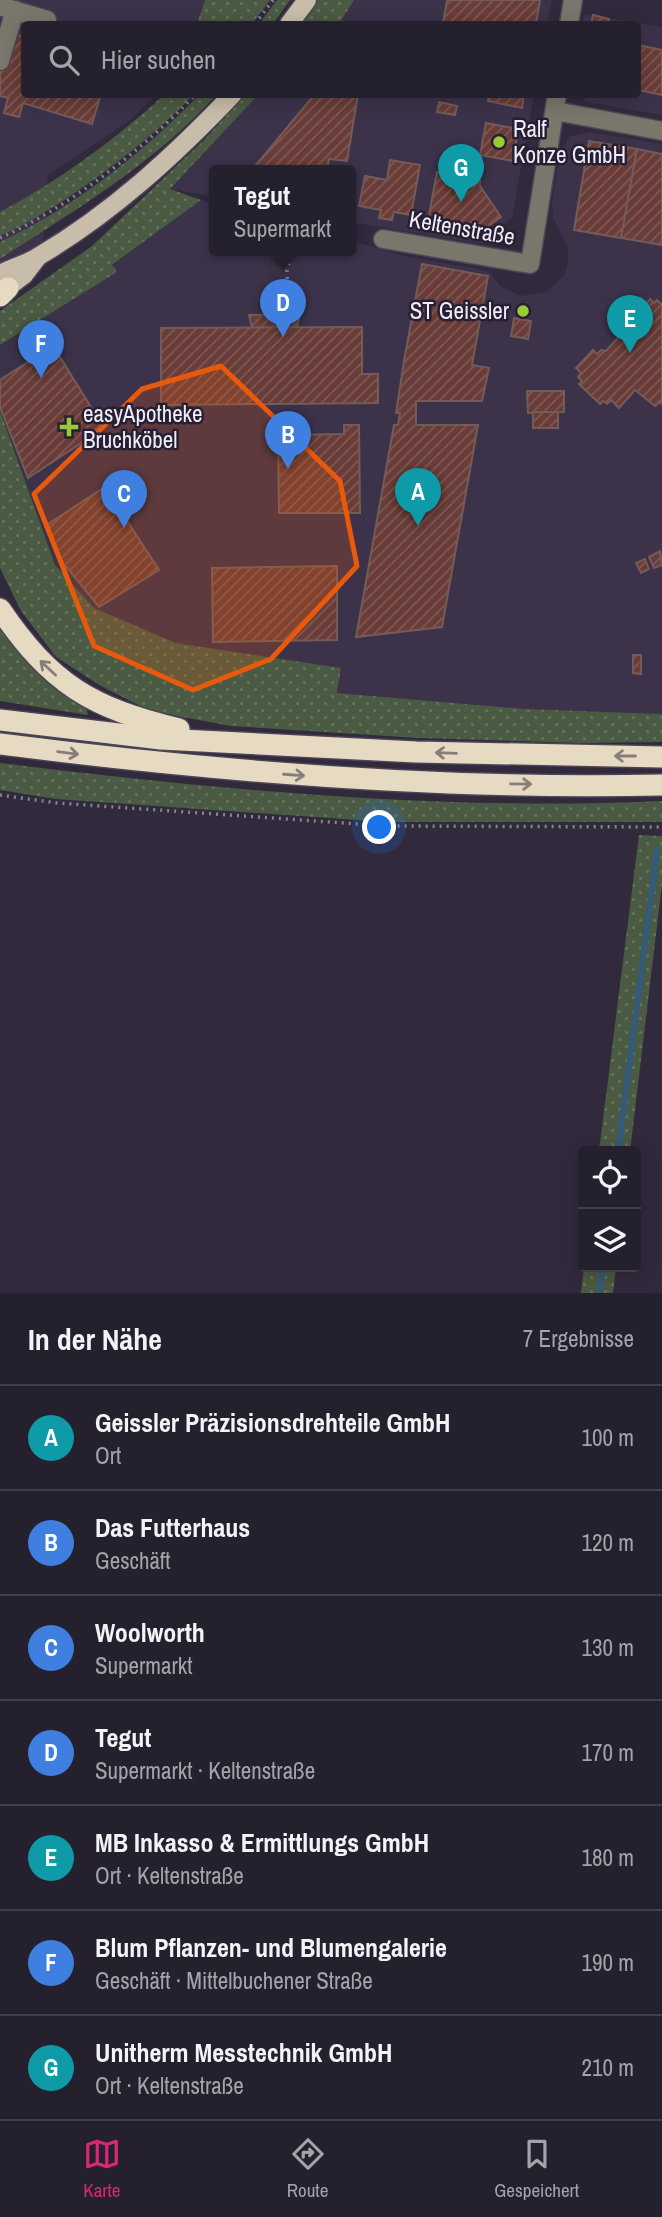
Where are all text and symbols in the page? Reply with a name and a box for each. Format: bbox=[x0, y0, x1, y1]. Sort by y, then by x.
search box bbox=[21, 21, 641, 98]
icon: search bbox=[45, 41, 83, 79]
text: Hier suchen bbox=[101, 42, 216, 77]
place label: Ralf Konze GmbH bbox=[513, 113, 626, 170]
marker: Ralf Konze GmbH bbox=[491, 134, 507, 150]
pin: G bbox=[438, 144, 484, 202]
popup bbox=[209, 165, 356, 256]
text: Tegut bbox=[234, 178, 290, 213]
street label: Keltenstraße bbox=[407, 203, 517, 252]
text: Supermarkt bbox=[234, 213, 331, 244]
pin: D bbox=[260, 279, 306, 337]
place label: ST Geissler bbox=[410, 295, 510, 326]
pin: E bbox=[607, 295, 653, 353]
marker: ST Geissler bbox=[515, 303, 531, 319]
pin: F bbox=[18, 320, 64, 378]
place label: easyApotheke Bruchköbel bbox=[83, 398, 203, 455]
pin: B bbox=[265, 411, 311, 469]
marker: easyApotheke Bruchköbel bbox=[61, 419, 77, 435]
pin: A bbox=[395, 468, 441, 526]
pin: C bbox=[101, 470, 147, 528]
one-way arrow bbox=[40, 660, 57, 677]
one-way arrow bbox=[56, 746, 79, 759]
one-way arrow bbox=[435, 746, 458, 759]
one-way arrow bbox=[614, 750, 637, 763]
one-way arrow bbox=[282, 769, 305, 782]
one-way arrow bbox=[510, 777, 533, 791]
your location bbox=[362, 810, 396, 844]
map controls bbox=[578, 1146, 641, 1272]
button: locate bbox=[578, 1146, 641, 1209]
button: layers bbox=[578, 1209, 641, 1272]
text: In der Nähe bbox=[28, 1319, 162, 1359]
text: 7 Ergebnisse bbox=[523, 1323, 634, 1354]
text: Geissler Präzisionsdrehteile GmbH bbox=[95, 1405, 451, 1440]
text: A bbox=[44, 1422, 58, 1453]
text: 100 m bbox=[582, 1422, 634, 1453]
text: Ort bbox=[95, 1440, 121, 1471]
text: Das Futterhaus bbox=[95, 1510, 250, 1545]
text: B bbox=[44, 1527, 58, 1558]
text: 120 m bbox=[582, 1527, 634, 1558]
text: Geschäft bbox=[95, 1545, 171, 1576]
text: Woolworth bbox=[95, 1615, 205, 1650]
text: C bbox=[44, 1632, 58, 1663]
text: 130 m bbox=[582, 1632, 634, 1663]
text: Supermarkt bbox=[95, 1650, 192, 1681]
text: Tegut bbox=[95, 1720, 151, 1755]
text: D bbox=[44, 1737, 58, 1768]
text: 170 m bbox=[582, 1737, 634, 1768]
text: Supermarkt · Keltenstraße bbox=[95, 1755, 315, 1786]
text: MB Inkasso & Ermittlungs GmbH bbox=[95, 1825, 429, 1860]
text: E bbox=[45, 1842, 57, 1873]
text: 180 m bbox=[582, 1842, 634, 1873]
text: Ort · Keltenstraße bbox=[95, 1860, 244, 1891]
text: Blum Pflanzen- und Blumengalerie bbox=[95, 1930, 447, 1965]
text: F bbox=[45, 1947, 57, 1978]
text: 190 m bbox=[582, 1947, 634, 1978]
text: Geschäft · Mittelbuchener Straße bbox=[95, 1965, 373, 1996]
text: Unitherm Messtechnik GmbH bbox=[95, 2035, 392, 2070]
text: G bbox=[44, 2052, 58, 2083]
text: 210 m bbox=[582, 2052, 634, 2083]
text: Ort · Keltenstraße bbox=[95, 2070, 244, 2101]
tab: Karte bbox=[83, 2135, 121, 2203]
tab: Route bbox=[287, 2135, 328, 2203]
tab: Gespeichert bbox=[494, 2135, 579, 2203]

